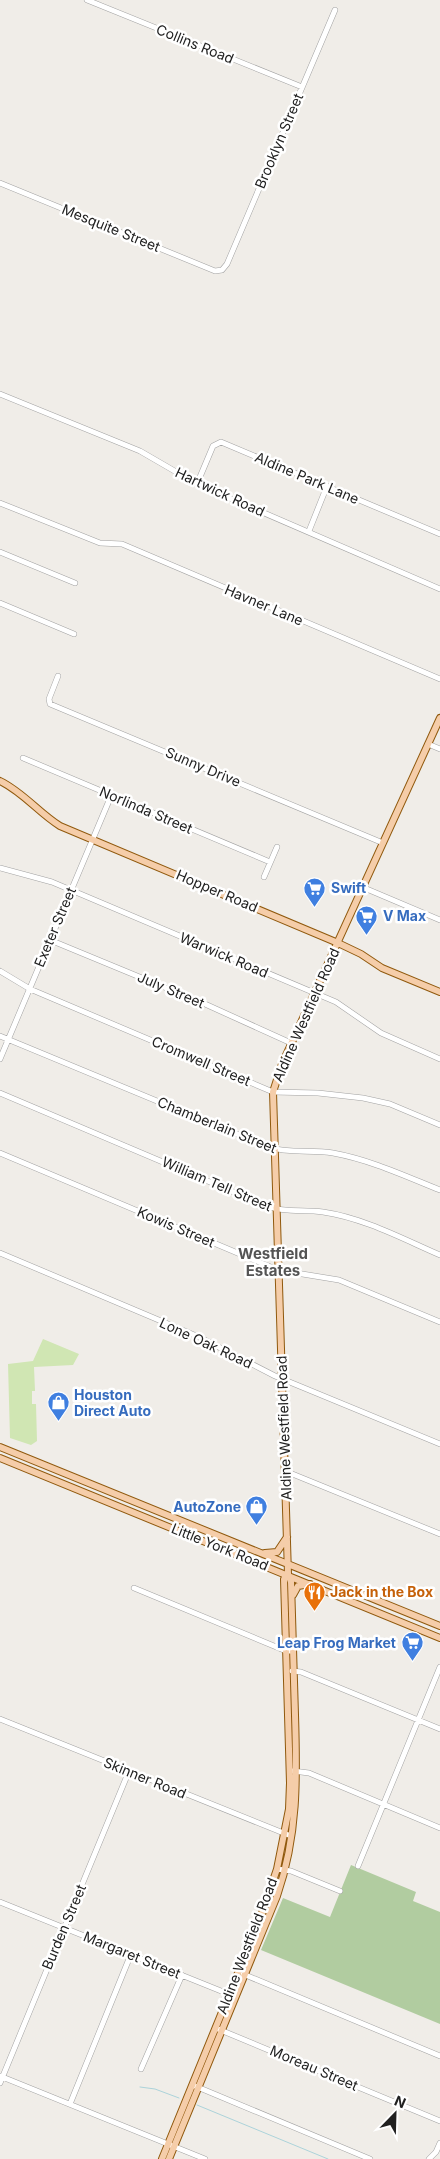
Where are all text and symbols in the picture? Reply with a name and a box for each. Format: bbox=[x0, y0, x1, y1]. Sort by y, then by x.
street label: Collins Road bbox=[154, 20, 236, 67]
street label: Brooklyn Street bbox=[251, 90, 306, 191]
street label: Mesquite Street bbox=[60, 200, 163, 255]
street label: Aldine Park Lane bbox=[253, 448, 362, 507]
street label: Hartwick Road bbox=[173, 463, 268, 520]
street label: Havner Lane bbox=[222, 580, 306, 629]
street label: Sunny Drive bbox=[163, 743, 243, 790]
street label: Norlinda Street bbox=[97, 782, 196, 837]
street label: Hopper Road bbox=[174, 866, 261, 915]
supermarket icon: Swift bbox=[303, 876, 327, 907]
place label: Swift bbox=[331, 879, 366, 896]
street label: Exeter Street bbox=[30, 884, 79, 969]
supermarket icon: V Max bbox=[355, 904, 379, 935]
place label: V Max bbox=[383, 907, 426, 924]
street label: Warwick Road bbox=[177, 928, 271, 981]
street label: Aldine Westfield Road bbox=[268, 945, 343, 1084]
street label: July Street bbox=[135, 968, 208, 1011]
street label: Cromwell Street bbox=[149, 1032, 253, 1089]
street label: Chamberlain Street bbox=[155, 1093, 280, 1156]
street label: William Tell Street bbox=[160, 1153, 275, 1215]
street label: Kowis Street bbox=[135, 1203, 218, 1251]
district label: Westfield Estates bbox=[238, 1244, 308, 1280]
street label: Lone Oak Road bbox=[157, 1314, 255, 1372]
street label: Aldine Westfield Road bbox=[272, 1355, 295, 1501]
place label: Houston Direct Auto bbox=[74, 1386, 151, 1419]
shop icon: Houston Direct Auto bbox=[46, 1391, 70, 1422]
shop icon: AutoZone bbox=[245, 1495, 269, 1526]
place label: AutoZone bbox=[173, 1498, 241, 1515]
street label: Little York Road bbox=[169, 1519, 271, 1574]
restaurant icon: Jack in the Box bbox=[302, 1580, 326, 1611]
place label: Jack in the Box bbox=[330, 1583, 433, 1600]
supermarket icon: Leap Frog Market bbox=[400, 1631, 424, 1662]
place label: Leap Frog Market bbox=[277, 1634, 396, 1651]
street label: Skinner Road bbox=[101, 1753, 189, 1802]
street label: Aldine Westfield Road bbox=[213, 1875, 280, 2016]
street label: Burden Street bbox=[38, 1881, 89, 1972]
street label: Margaret Street bbox=[81, 1927, 184, 1982]
street label: Moreau Street bbox=[268, 2041, 361, 2094]
north arrow bbox=[370, 2089, 420, 2139]
text: N bbox=[392, 2092, 409, 2111]

